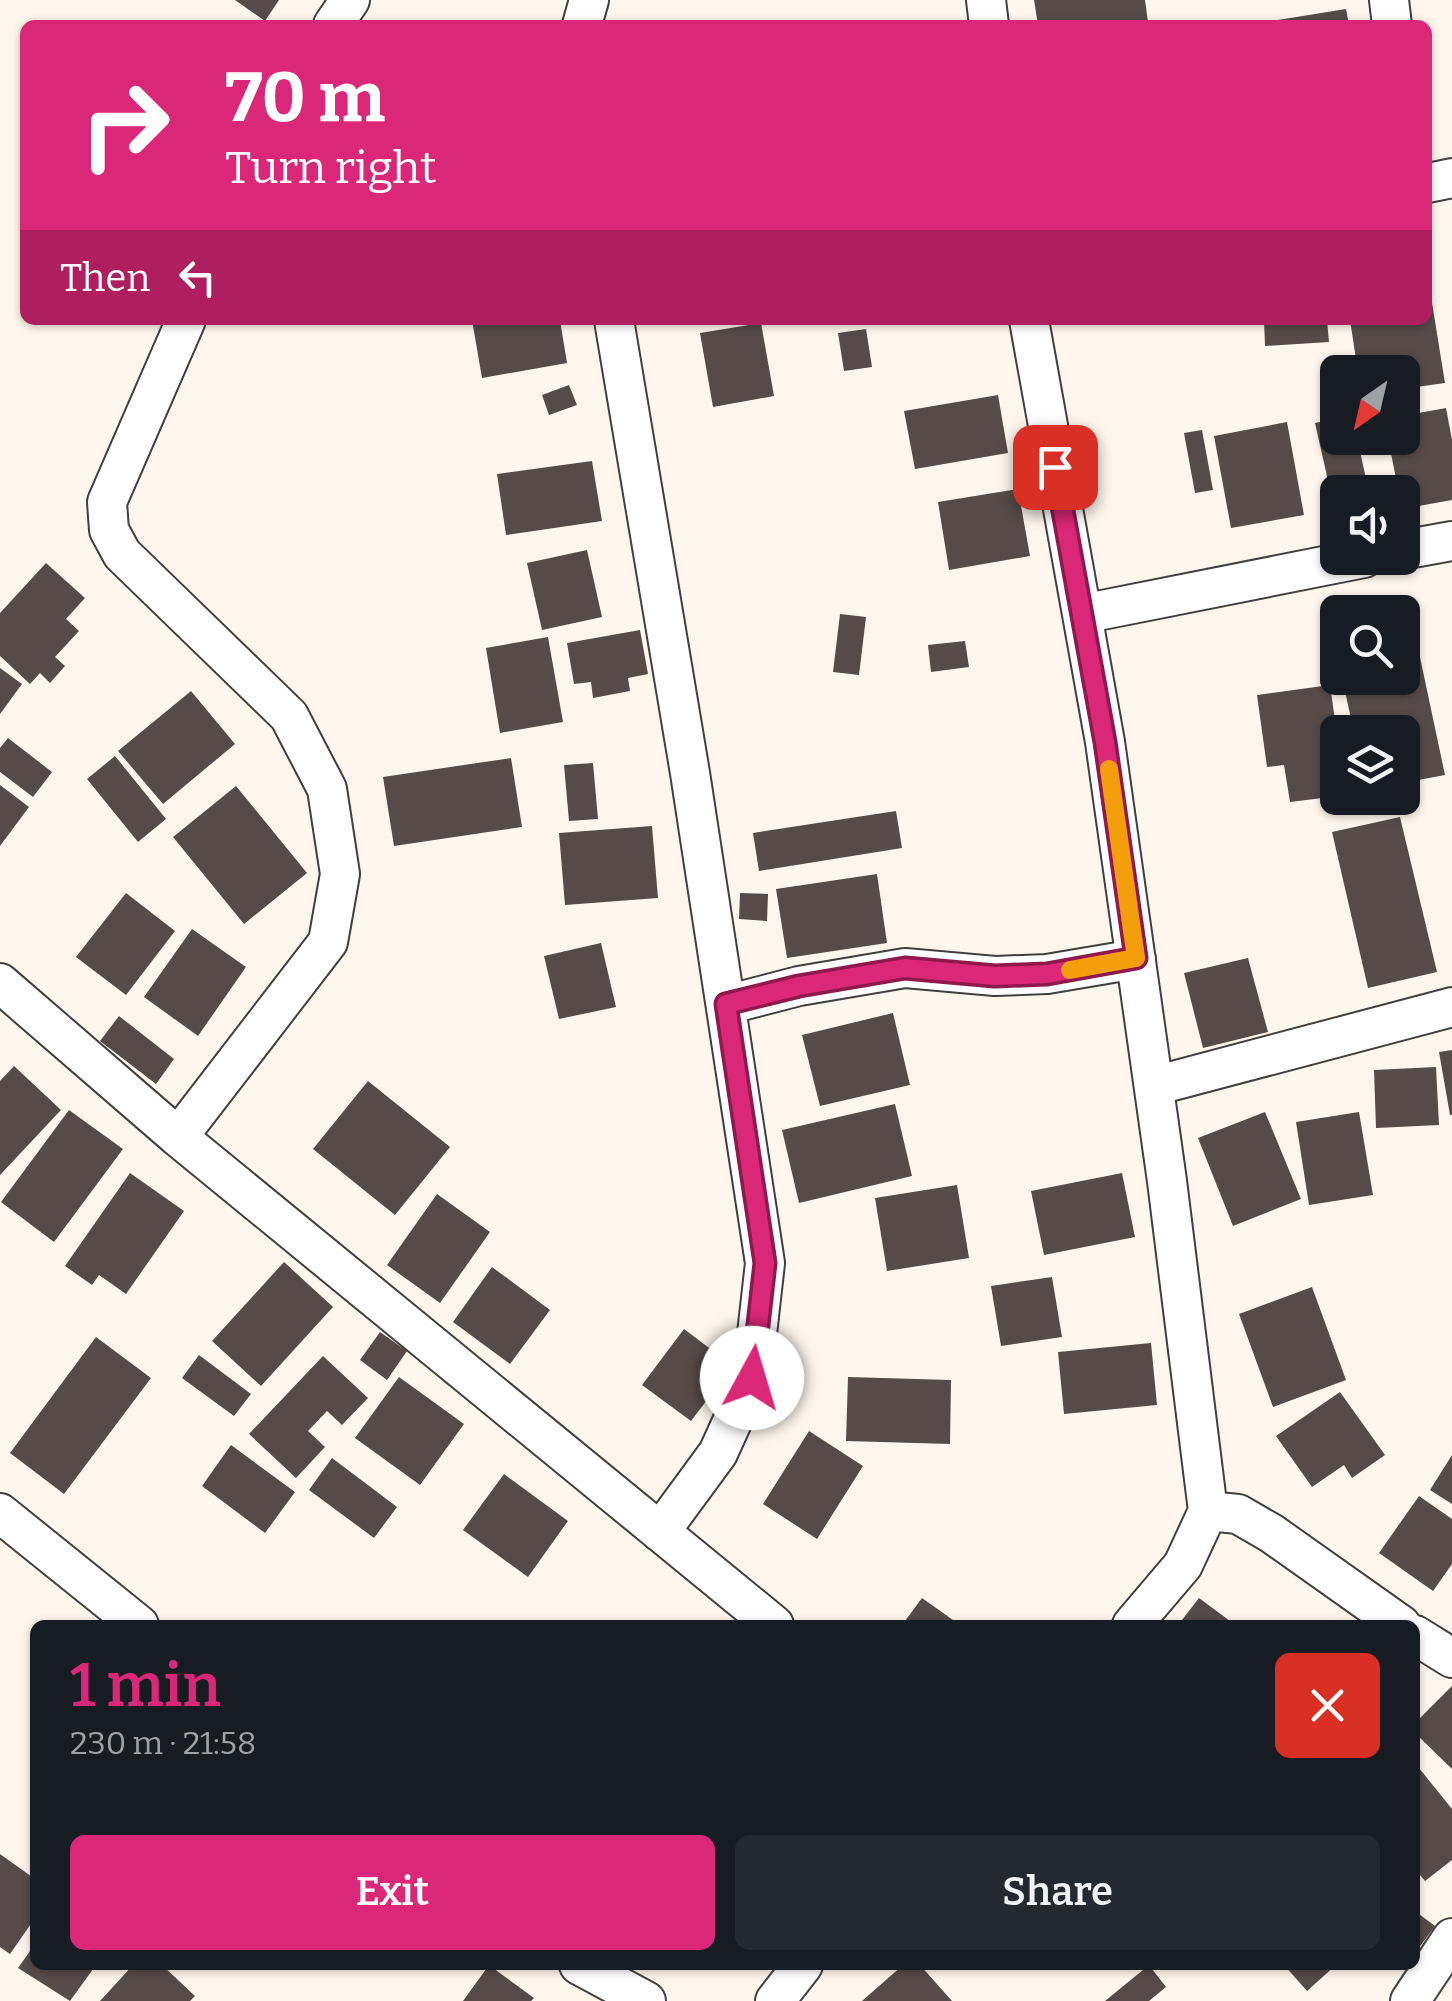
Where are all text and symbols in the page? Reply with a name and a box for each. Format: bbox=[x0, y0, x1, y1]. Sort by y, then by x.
text: 70 m bbox=[225, 56, 385, 140]
icon: right bbox=[60, 60, 190, 190]
text: Turn right bbox=[225, 141, 437, 195]
icon: left bbox=[170, 250, 225, 305]
text: Then bbox=[60, 255, 150, 301]
north arrow bbox=[1320, 355, 1420, 455]
map controls bbox=[1320, 355, 1420, 815]
pin bbox=[1013, 425, 1098, 510]
icon: arrive bbox=[1028, 440, 1083, 495]
button: sound bbox=[1320, 475, 1420, 575]
button: search bbox=[1320, 595, 1420, 695]
button: layers bbox=[1320, 715, 1420, 815]
position arrow bbox=[700, 1326, 804, 1430]
text: 1 min bbox=[70, 1650, 221, 1722]
button: close bbox=[1275, 1653, 1380, 1758]
text: 230 m · 21:58 bbox=[70, 1724, 256, 1762]
button: Exit bbox=[70, 1835, 715, 1950]
button: Share bbox=[735, 1835, 1380, 1950]

